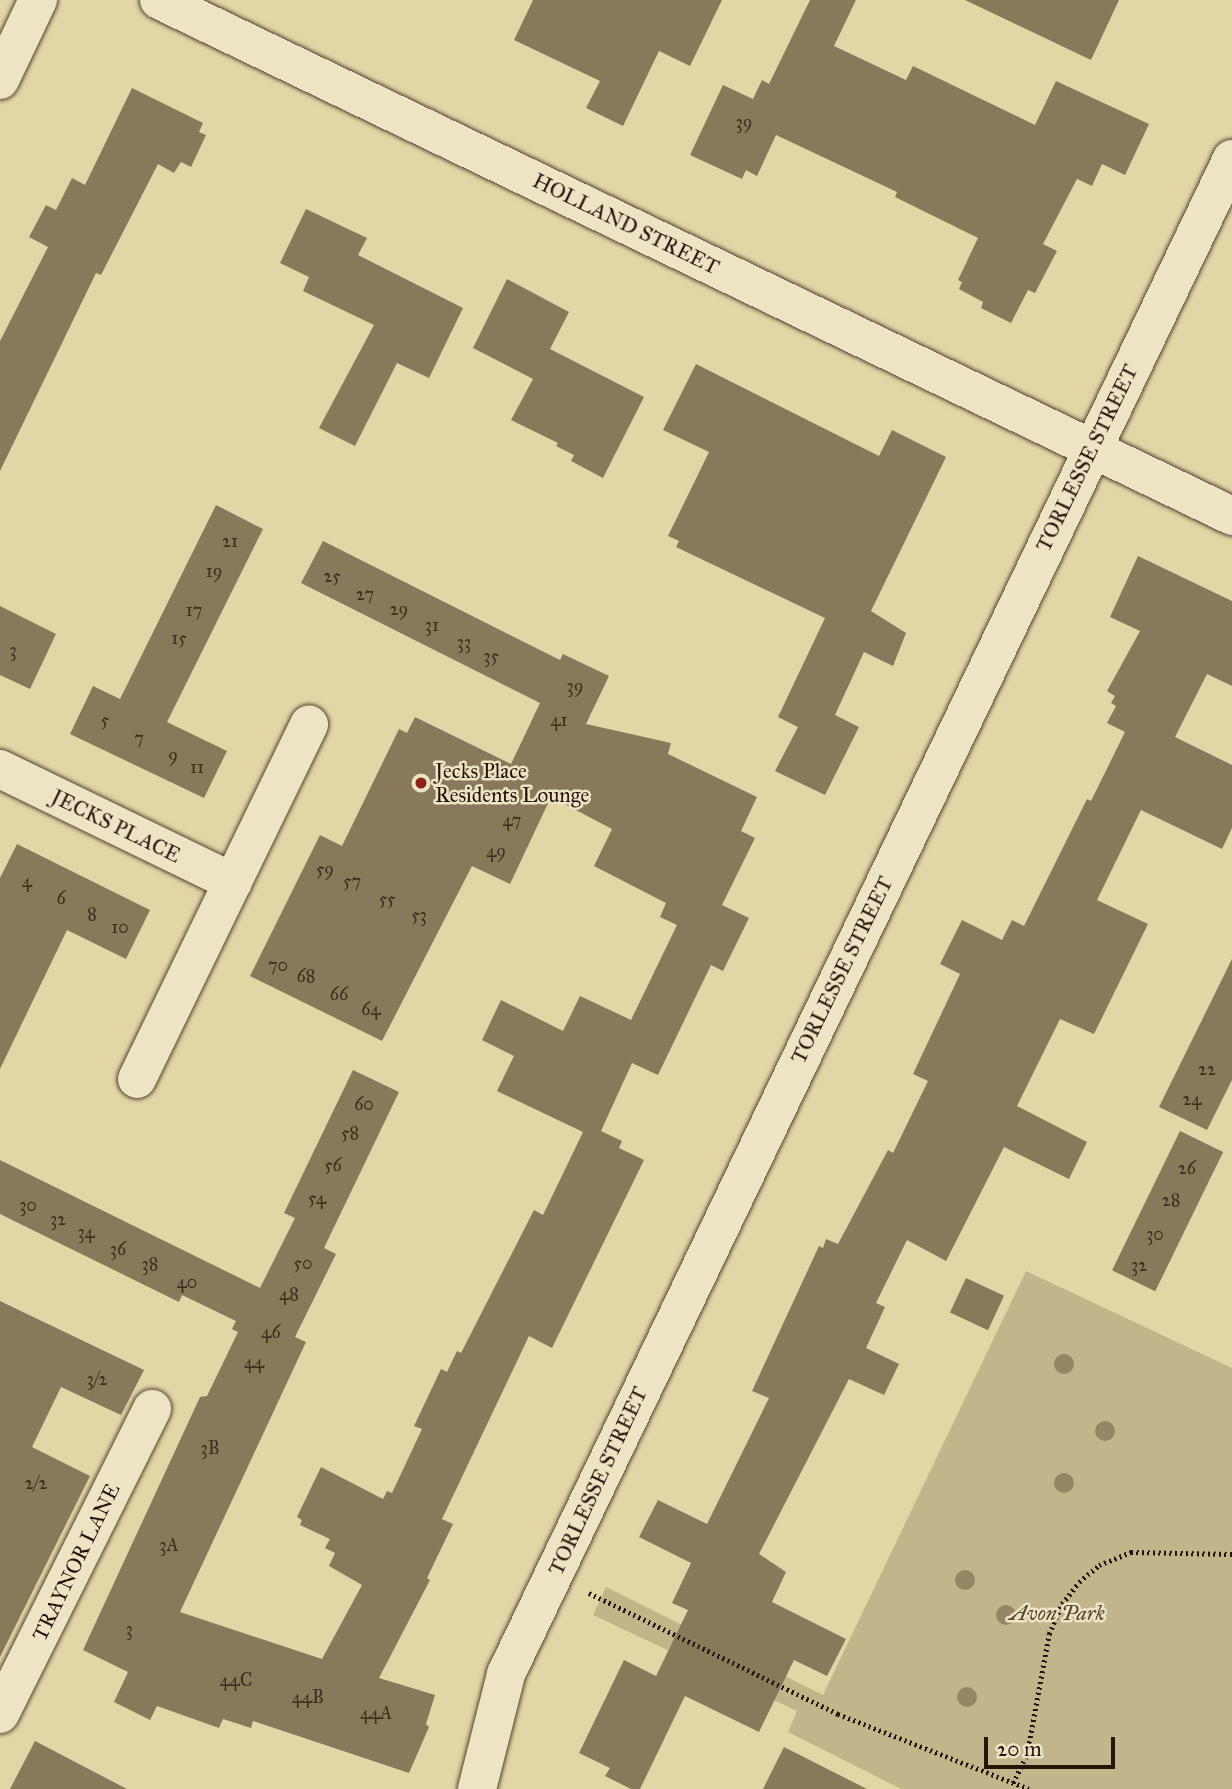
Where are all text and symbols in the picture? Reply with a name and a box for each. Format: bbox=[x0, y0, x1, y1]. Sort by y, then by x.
house number: 39 bbox=[736, 111, 752, 133]
street label: HOLLAND STREET bbox=[529, 168, 723, 280]
street label: TORLESSE STREET bbox=[1031, 360, 1143, 556]
house number: 21 bbox=[222, 530, 238, 552]
house number: 19 bbox=[206, 560, 222, 582]
house number: 25 bbox=[323, 565, 341, 587]
house number: 27 bbox=[356, 583, 374, 605]
house number: 29 bbox=[390, 598, 408, 620]
house number: 17 bbox=[186, 599, 202, 621]
house number: 31 bbox=[425, 614, 439, 636]
house number: 15 bbox=[171, 627, 187, 649]
house number: 33 bbox=[457, 631, 471, 653]
house number: 3 bbox=[9, 639, 17, 661]
house number: 35 bbox=[483, 645, 499, 667]
house number: 39 bbox=[567, 675, 583, 697]
house number: 5 bbox=[101, 709, 109, 731]
house number: 41 bbox=[550, 709, 568, 731]
house number: 7 bbox=[134, 727, 144, 749]
house number: 9 bbox=[168, 744, 178, 766]
house number: 11 bbox=[190, 756, 204, 778]
place label: Jecks Place Residents Lounge bbox=[435, 758, 589, 808]
marker: Jecks Place Residents Lounge bbox=[413, 775, 429, 791]
street label: JECKS PLACE bbox=[47, 784, 185, 868]
house number: 47 bbox=[503, 809, 521, 831]
house number: 49 bbox=[486, 840, 506, 862]
house number: 59 bbox=[316, 858, 334, 880]
house number: 4 bbox=[22, 870, 32, 892]
house number: 57 bbox=[343, 870, 361, 892]
street label: TORLESSE STREET bbox=[786, 872, 898, 1068]
house number: 6 bbox=[56, 887, 66, 909]
house number: 55 bbox=[379, 888, 395, 910]
house number: 8 bbox=[87, 903, 97, 925]
house number: 53 bbox=[411, 904, 427, 926]
house number: 10 bbox=[111, 916, 129, 938]
house number: 70 bbox=[268, 954, 288, 976]
house number: 68 bbox=[297, 965, 315, 987]
house number: 66 bbox=[330, 983, 348, 1005]
house number: 64 bbox=[361, 998, 381, 1020]
house number: 22 bbox=[1198, 1058, 1216, 1080]
house number: 24 bbox=[1183, 1088, 1201, 1110]
house number: 60 bbox=[354, 1093, 374, 1115]
house number: 58 bbox=[341, 1122, 359, 1144]
house number: 56 bbox=[324, 1154, 342, 1176]
house number: 26 bbox=[1178, 1157, 1196, 1179]
house number: 54 bbox=[308, 1187, 326, 1209]
house number: 28 bbox=[1162, 1189, 1180, 1211]
house number: 30 bbox=[19, 1194, 37, 1216]
house number: 32 bbox=[50, 1208, 66, 1230]
house number: 34 bbox=[77, 1221, 95, 1243]
house number: 30 bbox=[1146, 1223, 1164, 1245]
house number: 36 bbox=[110, 1238, 126, 1260]
house number: 50 bbox=[294, 1252, 312, 1274]
house number: 38 bbox=[142, 1253, 158, 1275]
house number: 32 bbox=[1131, 1254, 1147, 1276]
house number: 40 bbox=[177, 1271, 197, 1293]
house number: 48 bbox=[279, 1283, 299, 1305]
house number: 46 bbox=[261, 1321, 281, 1343]
house number: 44 bbox=[244, 1351, 264, 1373]
house number: 3/2 bbox=[87, 1368, 107, 1390]
street label: TORLESSE STREET bbox=[543, 1383, 653, 1579]
house number: 3B bbox=[200, 1437, 220, 1459]
house number: 2/2 bbox=[25, 1472, 47, 1494]
street label: TRAYNOR LANE bbox=[27, 1479, 125, 1645]
house number: 3A bbox=[159, 1534, 179, 1556]
park label: Avon Park bbox=[1009, 1600, 1105, 1626]
house number: 3 bbox=[125, 1618, 133, 1640]
house number: 44C bbox=[220, 1669, 252, 1691]
house number: 44B bbox=[292, 1686, 324, 1708]
house number: 44A bbox=[360, 1702, 392, 1724]
scale bar bbox=[987, 1722, 1118, 1766]
text: 20 m bbox=[997, 1736, 1042, 1762]

